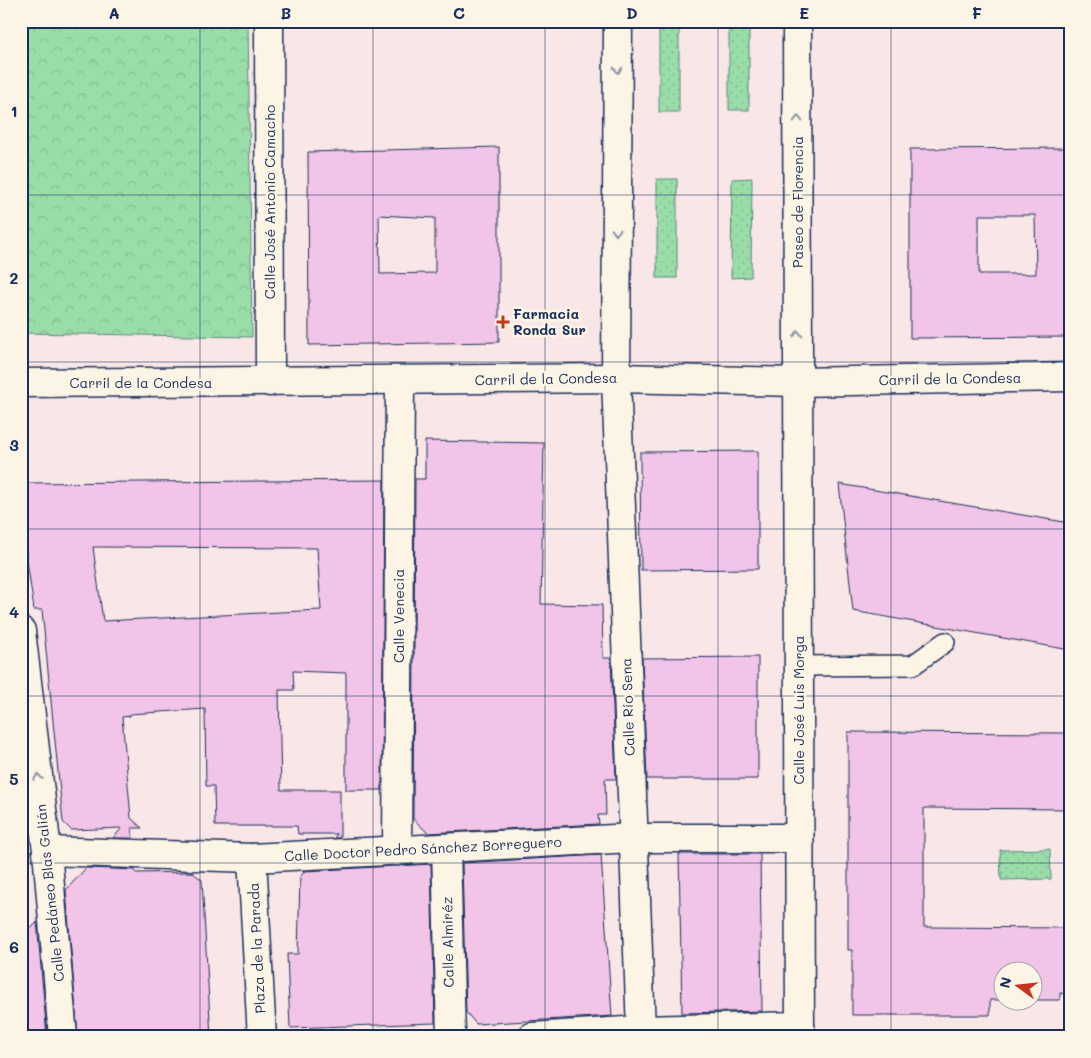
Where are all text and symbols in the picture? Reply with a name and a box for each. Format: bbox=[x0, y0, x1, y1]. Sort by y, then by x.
text: A bbox=[108, 2, 120, 23]
text: B bbox=[281, 2, 291, 23]
text: C bbox=[453, 2, 465, 23]
text: D bbox=[626, 2, 638, 23]
text: E bbox=[799, 2, 809, 23]
text: F bbox=[972, 2, 982, 23]
one-way arrow bbox=[613, 66, 623, 74]
text: 1 bbox=[10, 100, 18, 121]
street label: Calle José Antonio Camacho bbox=[260, 105, 279, 299]
one-way arrow bbox=[793, 114, 803, 122]
street label: Paseo de Florencia bbox=[788, 136, 807, 268]
one-way arrow bbox=[611, 229, 621, 237]
text: 2 bbox=[10, 267, 19, 288]
place label: Farmacia Ronda Sur bbox=[513, 304, 586, 339]
marker: Farmacia Ronda Sur bbox=[497, 316, 509, 328]
one-way arrow bbox=[793, 329, 803, 337]
street label: Carril de la Condesa bbox=[474, 368, 618, 389]
street label: Carril de la Condesa bbox=[878, 368, 1022, 389]
street label: Carril de la Condesa bbox=[70, 373, 212, 392]
text: 3 bbox=[9, 434, 19, 455]
street label: Calle Venecia bbox=[389, 569, 408, 663]
text: 4 bbox=[9, 601, 19, 622]
street label: Calle José Luis Morga bbox=[789, 636, 808, 784]
street label: Calle Río Sena bbox=[616, 658, 639, 756]
text: 5 bbox=[9, 768, 19, 789]
one-way arrow bbox=[33, 773, 44, 781]
street label: Calle Pedáneo Blas Galián bbox=[31, 803, 68, 983]
street label: Calle Doctor Pedro Sánchez Borreguero bbox=[284, 832, 562, 865]
street label: Plaza de la Parada bbox=[244, 882, 269, 1014]
street label: Calle Almiréz bbox=[437, 896, 458, 988]
text: 6 bbox=[9, 936, 19, 957]
north arrow bbox=[994, 960, 1044, 1010]
text: N bbox=[994, 975, 1016, 990]

